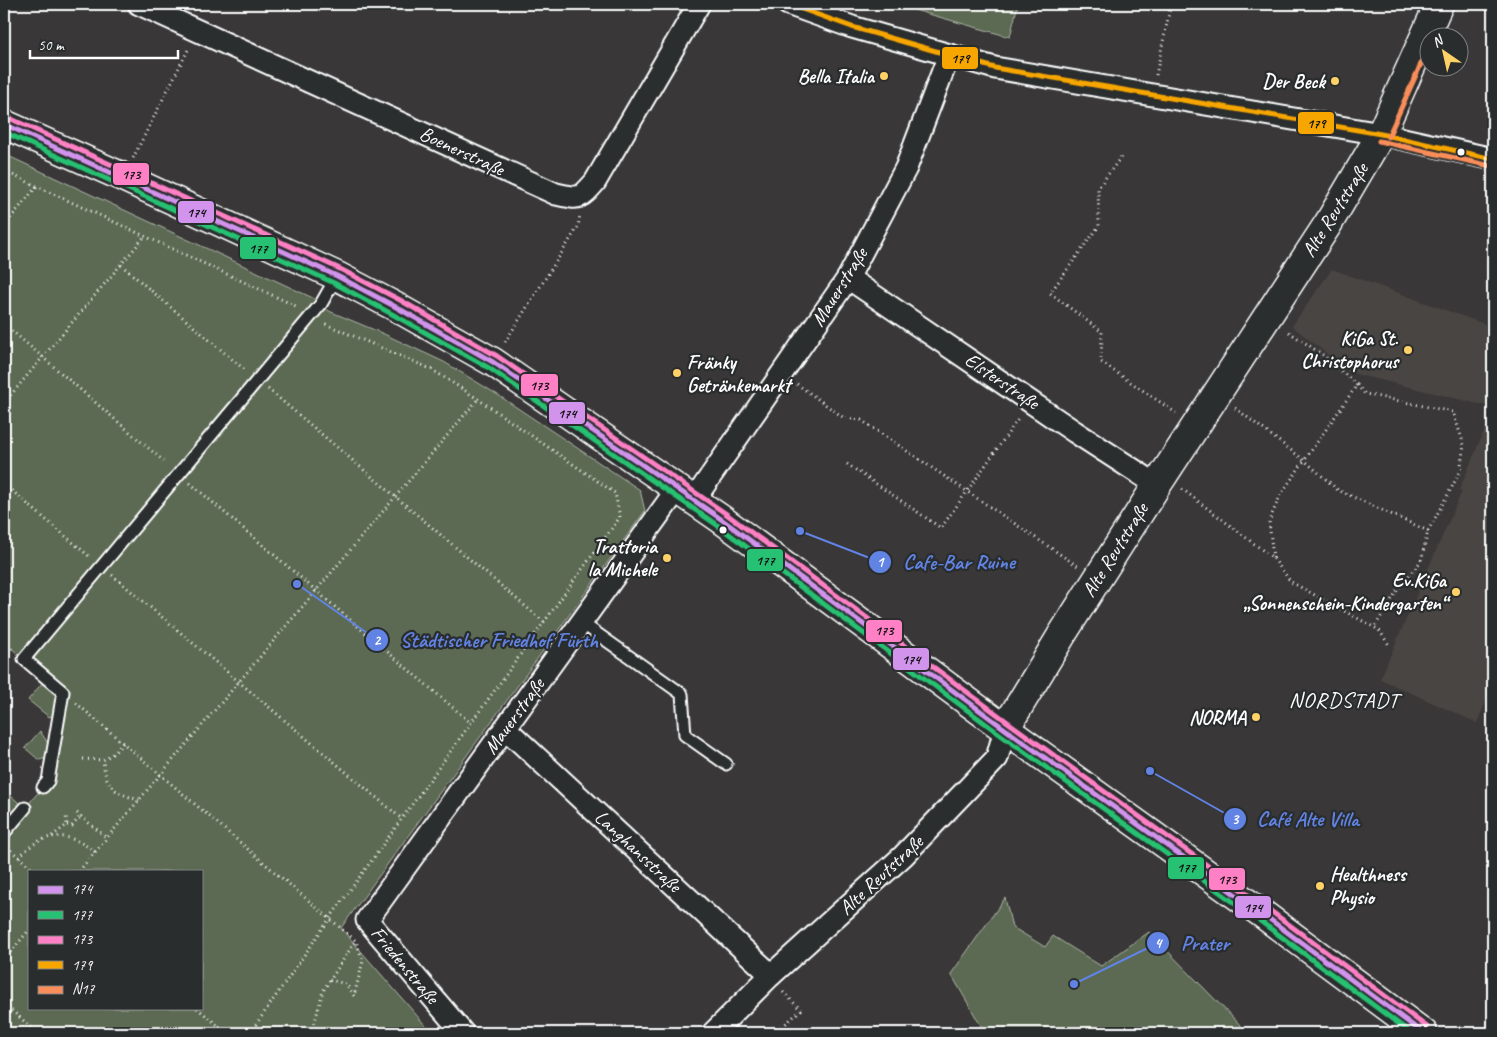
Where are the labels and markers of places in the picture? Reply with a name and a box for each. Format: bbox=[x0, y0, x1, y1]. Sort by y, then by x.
place label: Bella Italia bbox=[798, 64, 876, 89]
place label: Der Beck bbox=[1263, 69, 1327, 94]
marker: Bella Italia bbox=[878, 70, 890, 82]
marker: Der Beck bbox=[1329, 75, 1341, 87]
unlabelled marker bbox=[1456, 147, 1466, 157]
place label: KiGa St. Christophorus bbox=[1301, 326, 1400, 374]
marker: KiGa St. Christophorus bbox=[1402, 344, 1414, 356]
place label: Fränky Getränkemarkt bbox=[687, 350, 794, 398]
marker: Fränky Getränkemarkt bbox=[671, 367, 683, 379]
unlabelled marker bbox=[718, 525, 728, 535]
place label: Trattoria la Michele bbox=[588, 534, 659, 582]
callout: Cafe-Bar Ruine bbox=[868, 544, 1025, 580]
marker: Trattoria la Michele bbox=[661, 552, 673, 564]
place label: Ev.KiGa „Sonnenschein-Kindergarten“ bbox=[1244, 568, 1451, 616]
marker: Ev.KiGa „Sonnenschein-Kindergarten“ bbox=[1450, 586, 1462, 598]
callout: Städtischer Friedhof Fürth bbox=[365, 622, 608, 658]
place label: NORMA bbox=[1189, 705, 1247, 730]
marker: NORMA bbox=[1250, 711, 1262, 723]
callout: Café Alte Villa bbox=[1222, 801, 1369, 837]
place label: Healthness Physio bbox=[1330, 862, 1408, 911]
marker: Healthness Physio bbox=[1314, 880, 1326, 892]
callout: Prater bbox=[1146, 925, 1239, 961]

